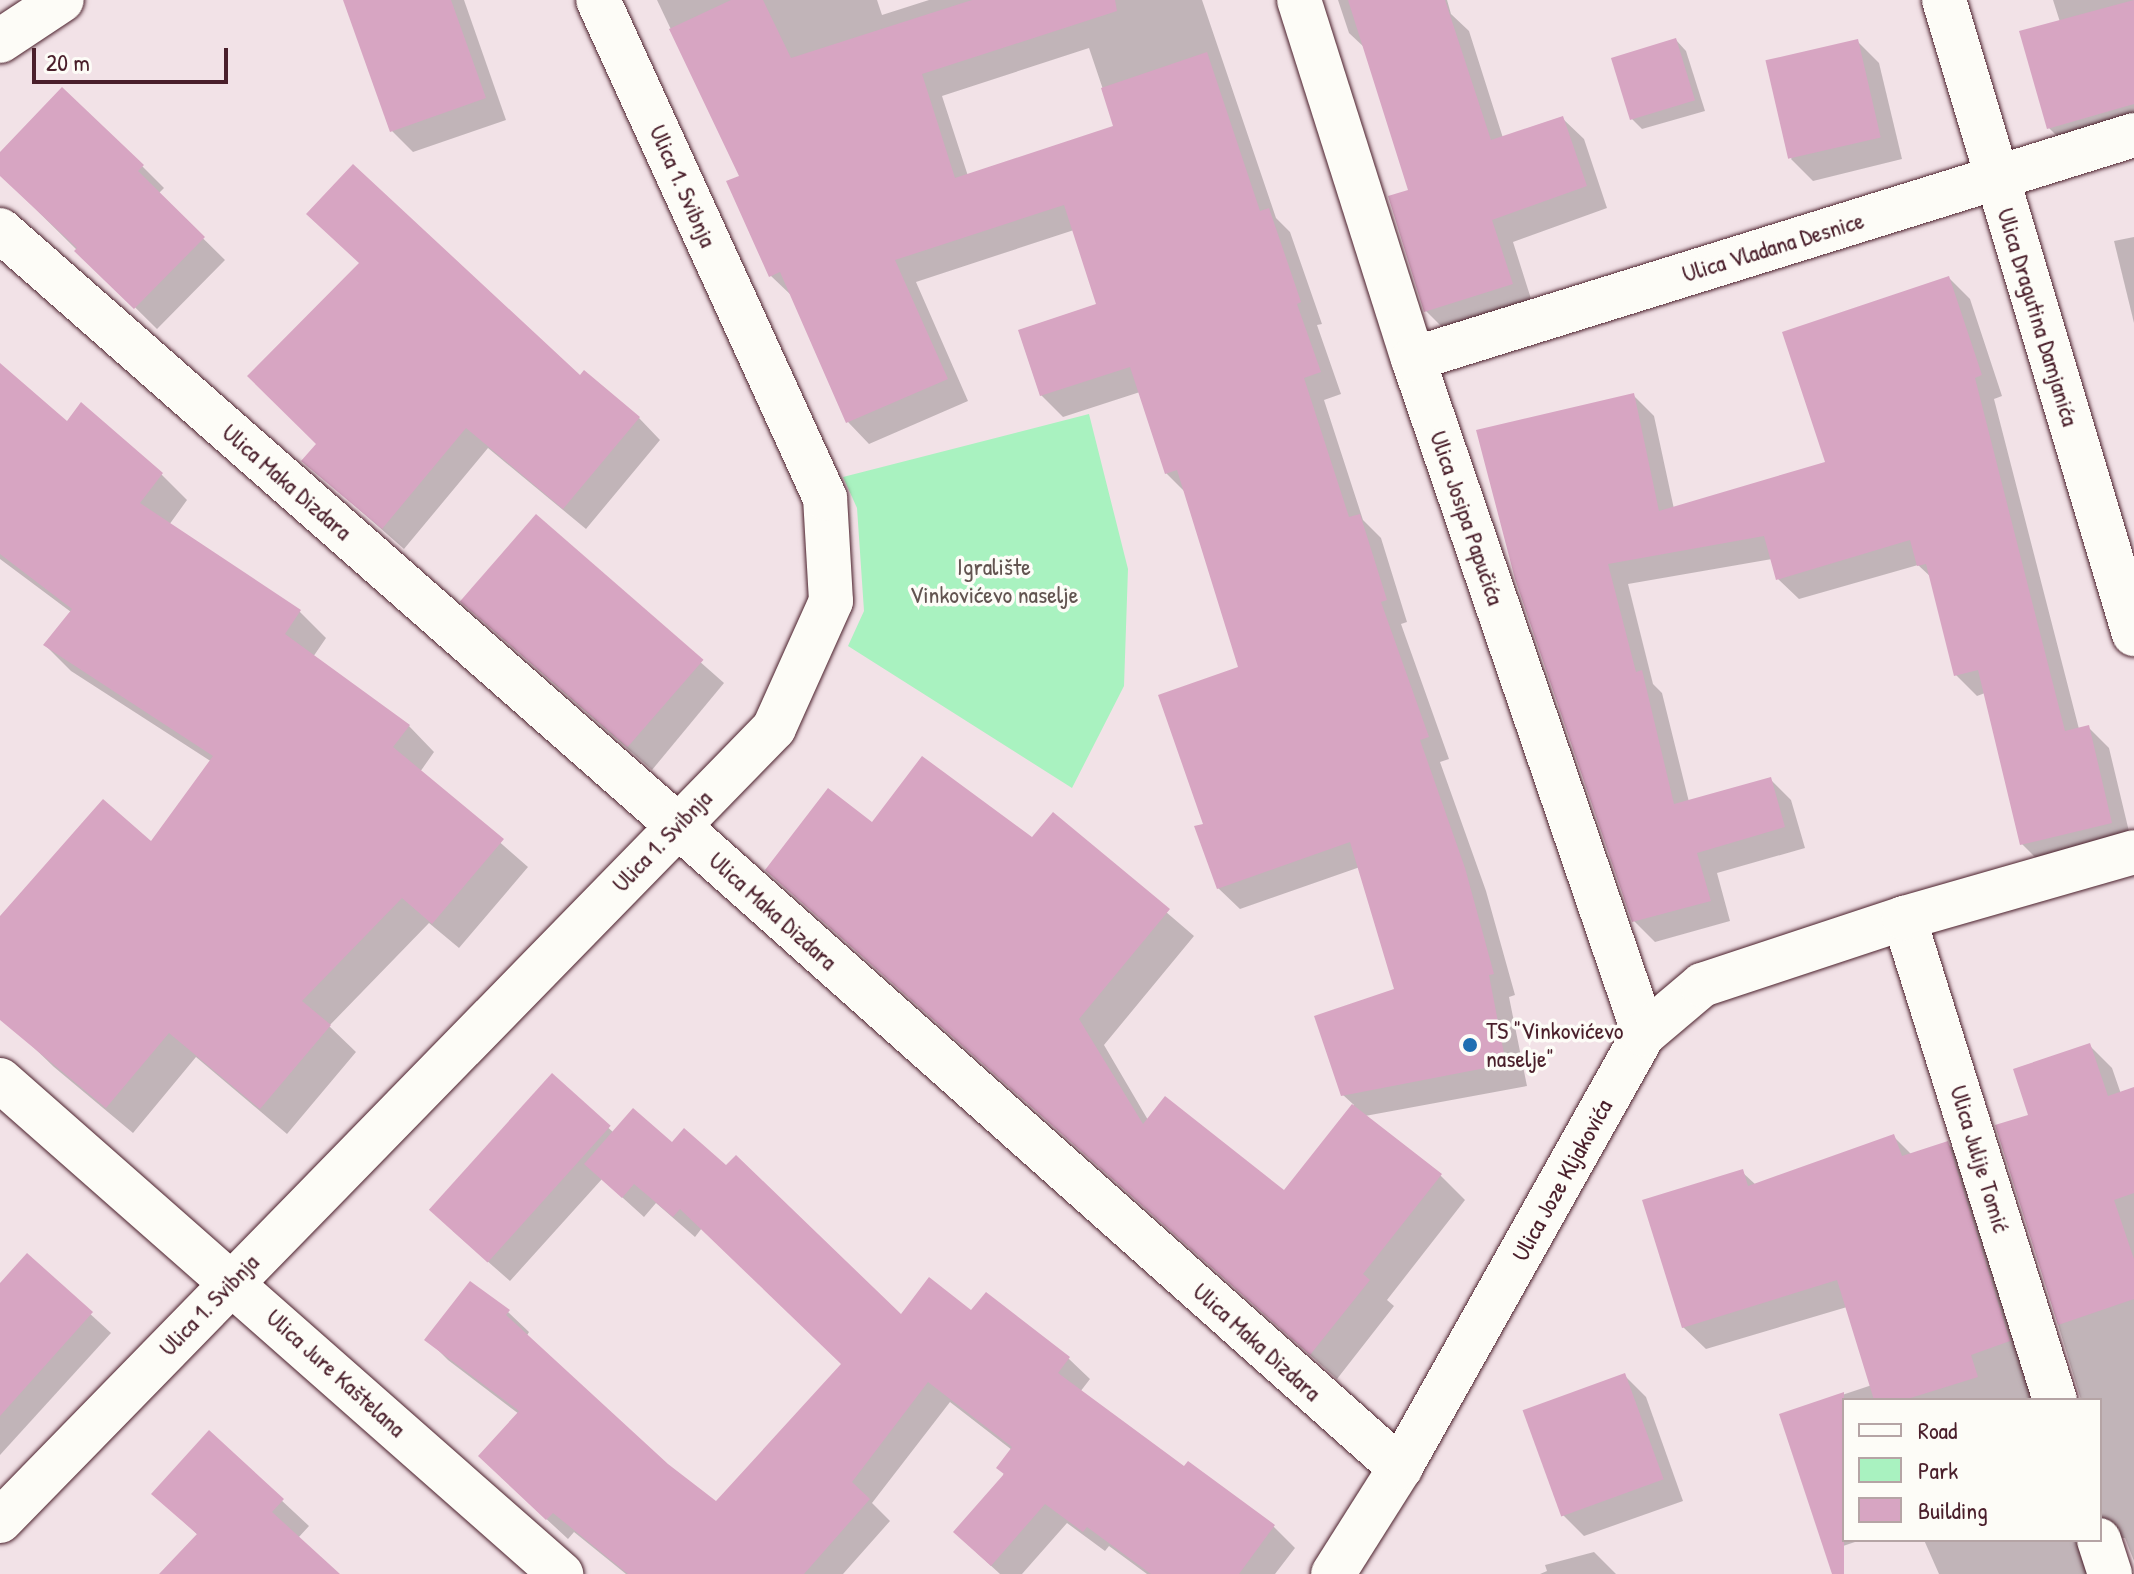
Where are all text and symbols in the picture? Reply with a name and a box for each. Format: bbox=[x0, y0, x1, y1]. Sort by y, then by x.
scale bar bbox=[36, 32, 232, 82]
text: 20 m bbox=[46, 46, 90, 78]
street label: Ulica 1. Svibnja bbox=[643, 121, 723, 251]
street label: Ulica Dragutina Damjanića bbox=[1991, 205, 2085, 429]
street label: Ulica Vladana Desnice bbox=[1679, 206, 1867, 288]
street label: Ulica Maka Dizdara bbox=[216, 418, 358, 546]
street label: Ulica Josipa Papučića bbox=[1424, 427, 1510, 609]
park label: Igralište Vinkovićevo naselje bbox=[910, 553, 1078, 609]
street label: Ulica 1. Svibnja bbox=[606, 784, 718, 898]
street label: Ulica Maka Dizdara bbox=[703, 846, 843, 976]
place label: TS "Vinkovićevo naselje" bbox=[1486, 1017, 1623, 1073]
marker: TS "Vinkovićevo naselje" bbox=[1461, 1036, 1479, 1054]
street label: Ulica Julije Tomić bbox=[1944, 1082, 2016, 1236]
street label: Ulica Joze Kljakovića bbox=[1506, 1094, 1618, 1266]
street label: Ulica 1. Svibnja bbox=[153, 1248, 265, 1362]
street label: Ulica Maka Dizdara bbox=[1187, 1277, 1327, 1407]
street label: Ulica Jure Kaštelana bbox=[261, 1303, 411, 1443]
legend bbox=[1842, 1398, 2102, 1542]
text: Road bbox=[1918, 1414, 1957, 1446]
text: Park bbox=[1918, 1454, 1958, 1486]
text: Building bbox=[1918, 1494, 1988, 1526]

